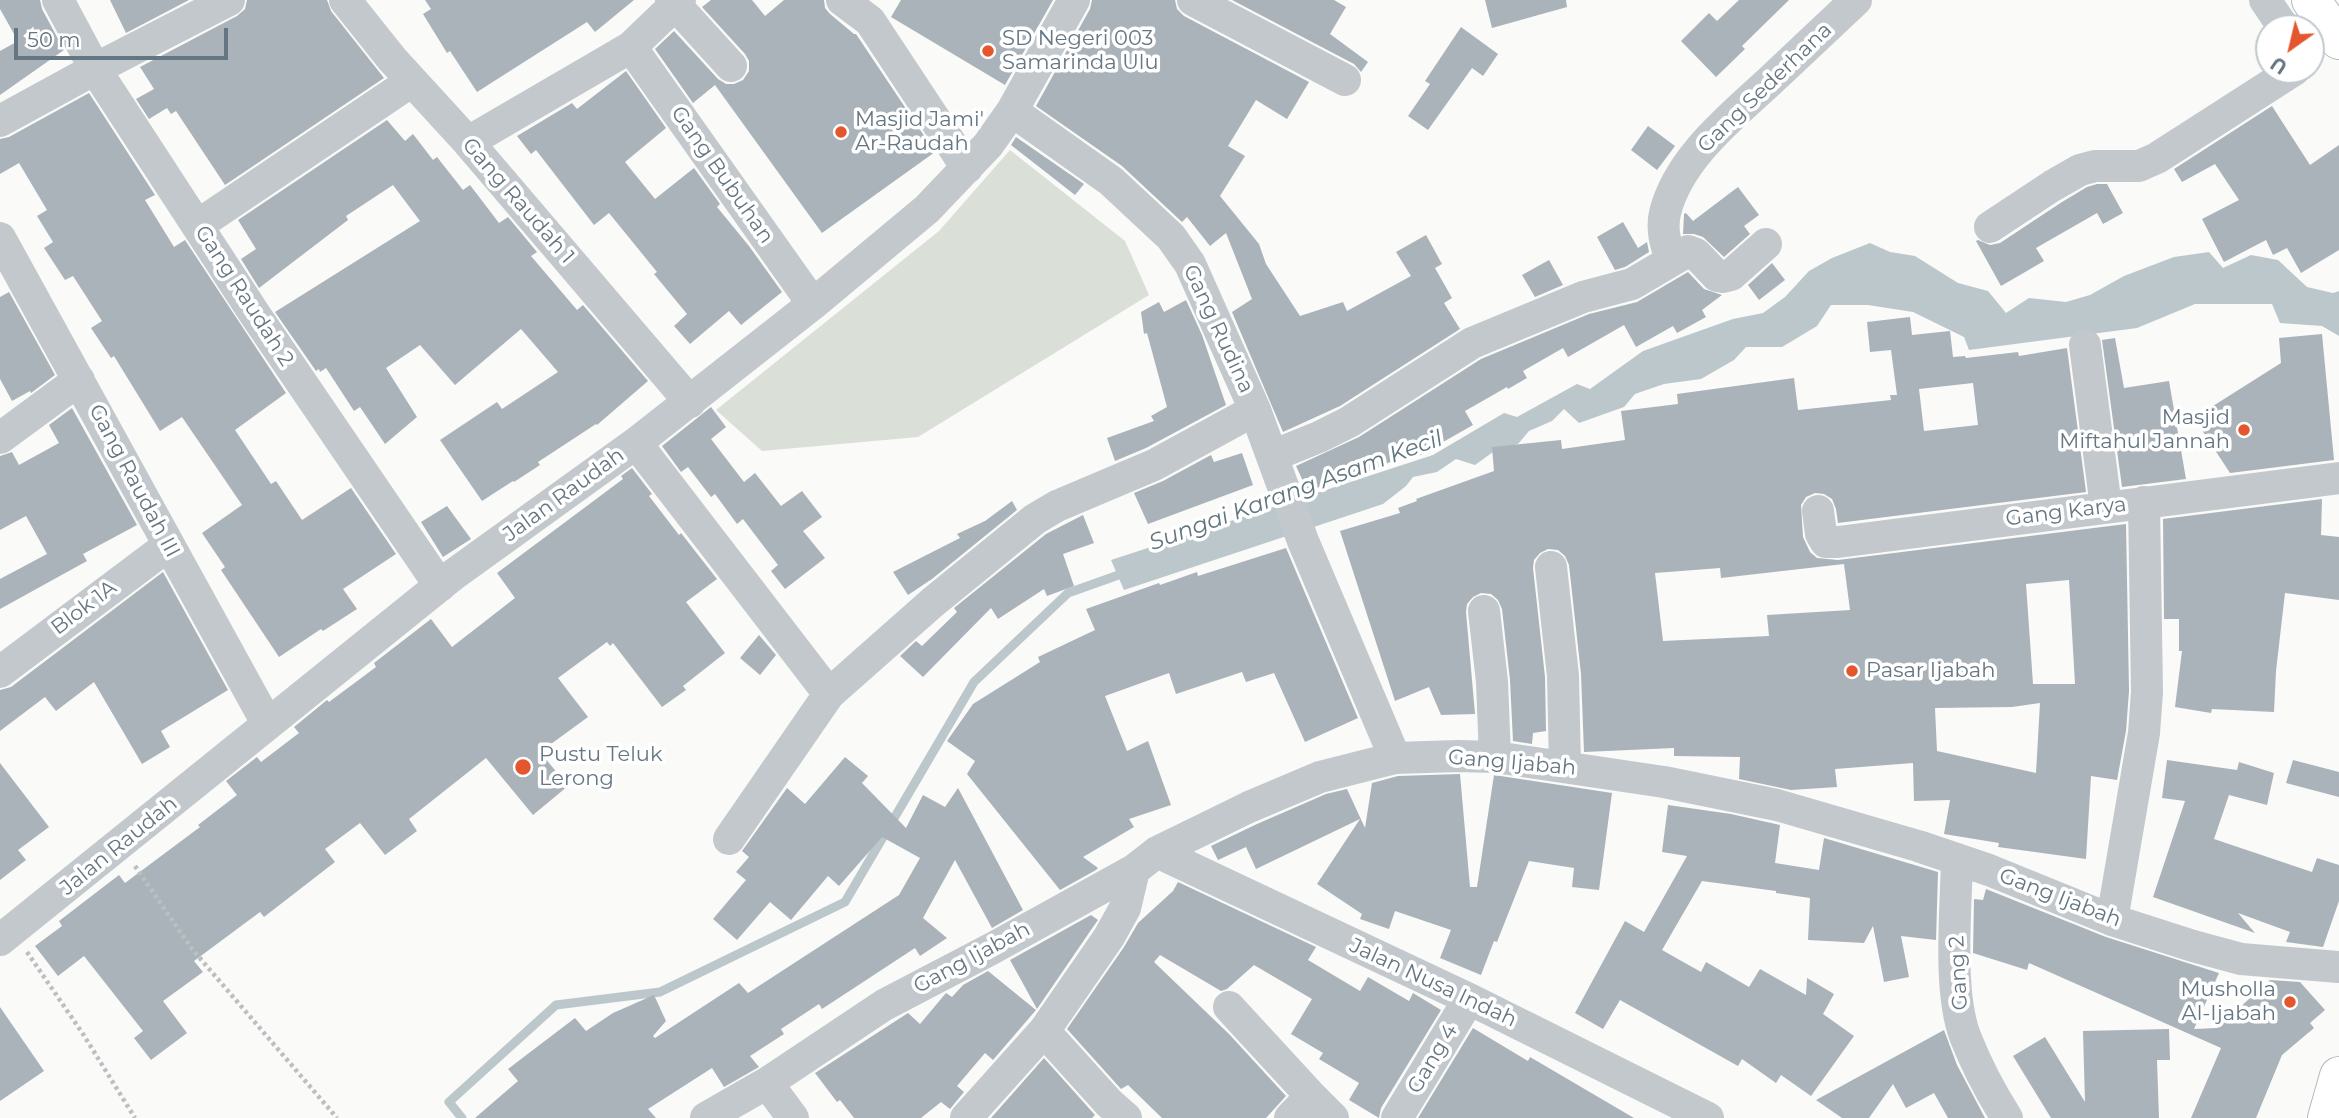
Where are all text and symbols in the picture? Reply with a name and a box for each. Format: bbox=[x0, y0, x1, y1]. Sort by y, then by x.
scale bar bbox=[18, 14, 231, 58]
north arrow bbox=[2255, 14, 2325, 84]
street label: Gang Sederhana bbox=[1693, 18, 1837, 158]
place label: SD Negeri 003 Samarinda Ulu bbox=[1002, 26, 1159, 76]
text: 50 m bbox=[27, 27, 81, 52]
marker: SD Negeri 003 Samarinda Ulu bbox=[980, 43, 996, 59]
text: U bbox=[2266, 51, 2292, 79]
street label: Gang Bubuhan bbox=[665, 102, 779, 248]
place label: Masjid Jami' Ar-Raudah bbox=[855, 107, 984, 157]
marker: Masjid Jami' Ar-Raudah bbox=[833, 124, 849, 140]
street label: Gang Raudah 1 bbox=[457, 133, 579, 269]
street label: Gang Raudah 2 bbox=[189, 221, 299, 371]
street label: Gang Rudina bbox=[1177, 261, 1259, 397]
street label: Gang Raudah III bbox=[83, 400, 185, 562]
place label: Masjid Miftahul Jannah bbox=[2059, 405, 2230, 455]
marker: Masjid Miftahul Jannah bbox=[2236, 422, 2252, 438]
water label: Sungai Karang Asam Kecil bbox=[1145, 425, 1447, 557]
street label: Jalan Raudah bbox=[499, 443, 629, 547]
street label: Gang Karya bbox=[2004, 492, 2128, 532]
street label: Blok 1A bbox=[46, 575, 122, 641]
place label: Pasar Ijabah bbox=[1866, 658, 1995, 684]
marker: Pasar Ijabah bbox=[1844, 663, 1860, 679]
place label: Pustu Teluk Lerong bbox=[539, 742, 662, 792]
street label: Gang Ijabah bbox=[1447, 745, 1577, 781]
marker: Pustu Teluk Lerong bbox=[513, 757, 533, 777]
street label: Jalan Raudah bbox=[55, 791, 183, 901]
street label: Gang Ijabah bbox=[1996, 863, 2124, 933]
street label: Gang Ijabah bbox=[909, 917, 1035, 999]
street label: Jalan Nusa Indah bbox=[1346, 933, 1520, 1033]
street label: Gang 2 bbox=[1944, 935, 1974, 1011]
place label: Musholla Al-Ijabah bbox=[2181, 977, 2276, 1027]
marker: Musholla Al-Ijabah bbox=[2282, 994, 2298, 1010]
street label: Gang 4 bbox=[1402, 1020, 1464, 1098]

